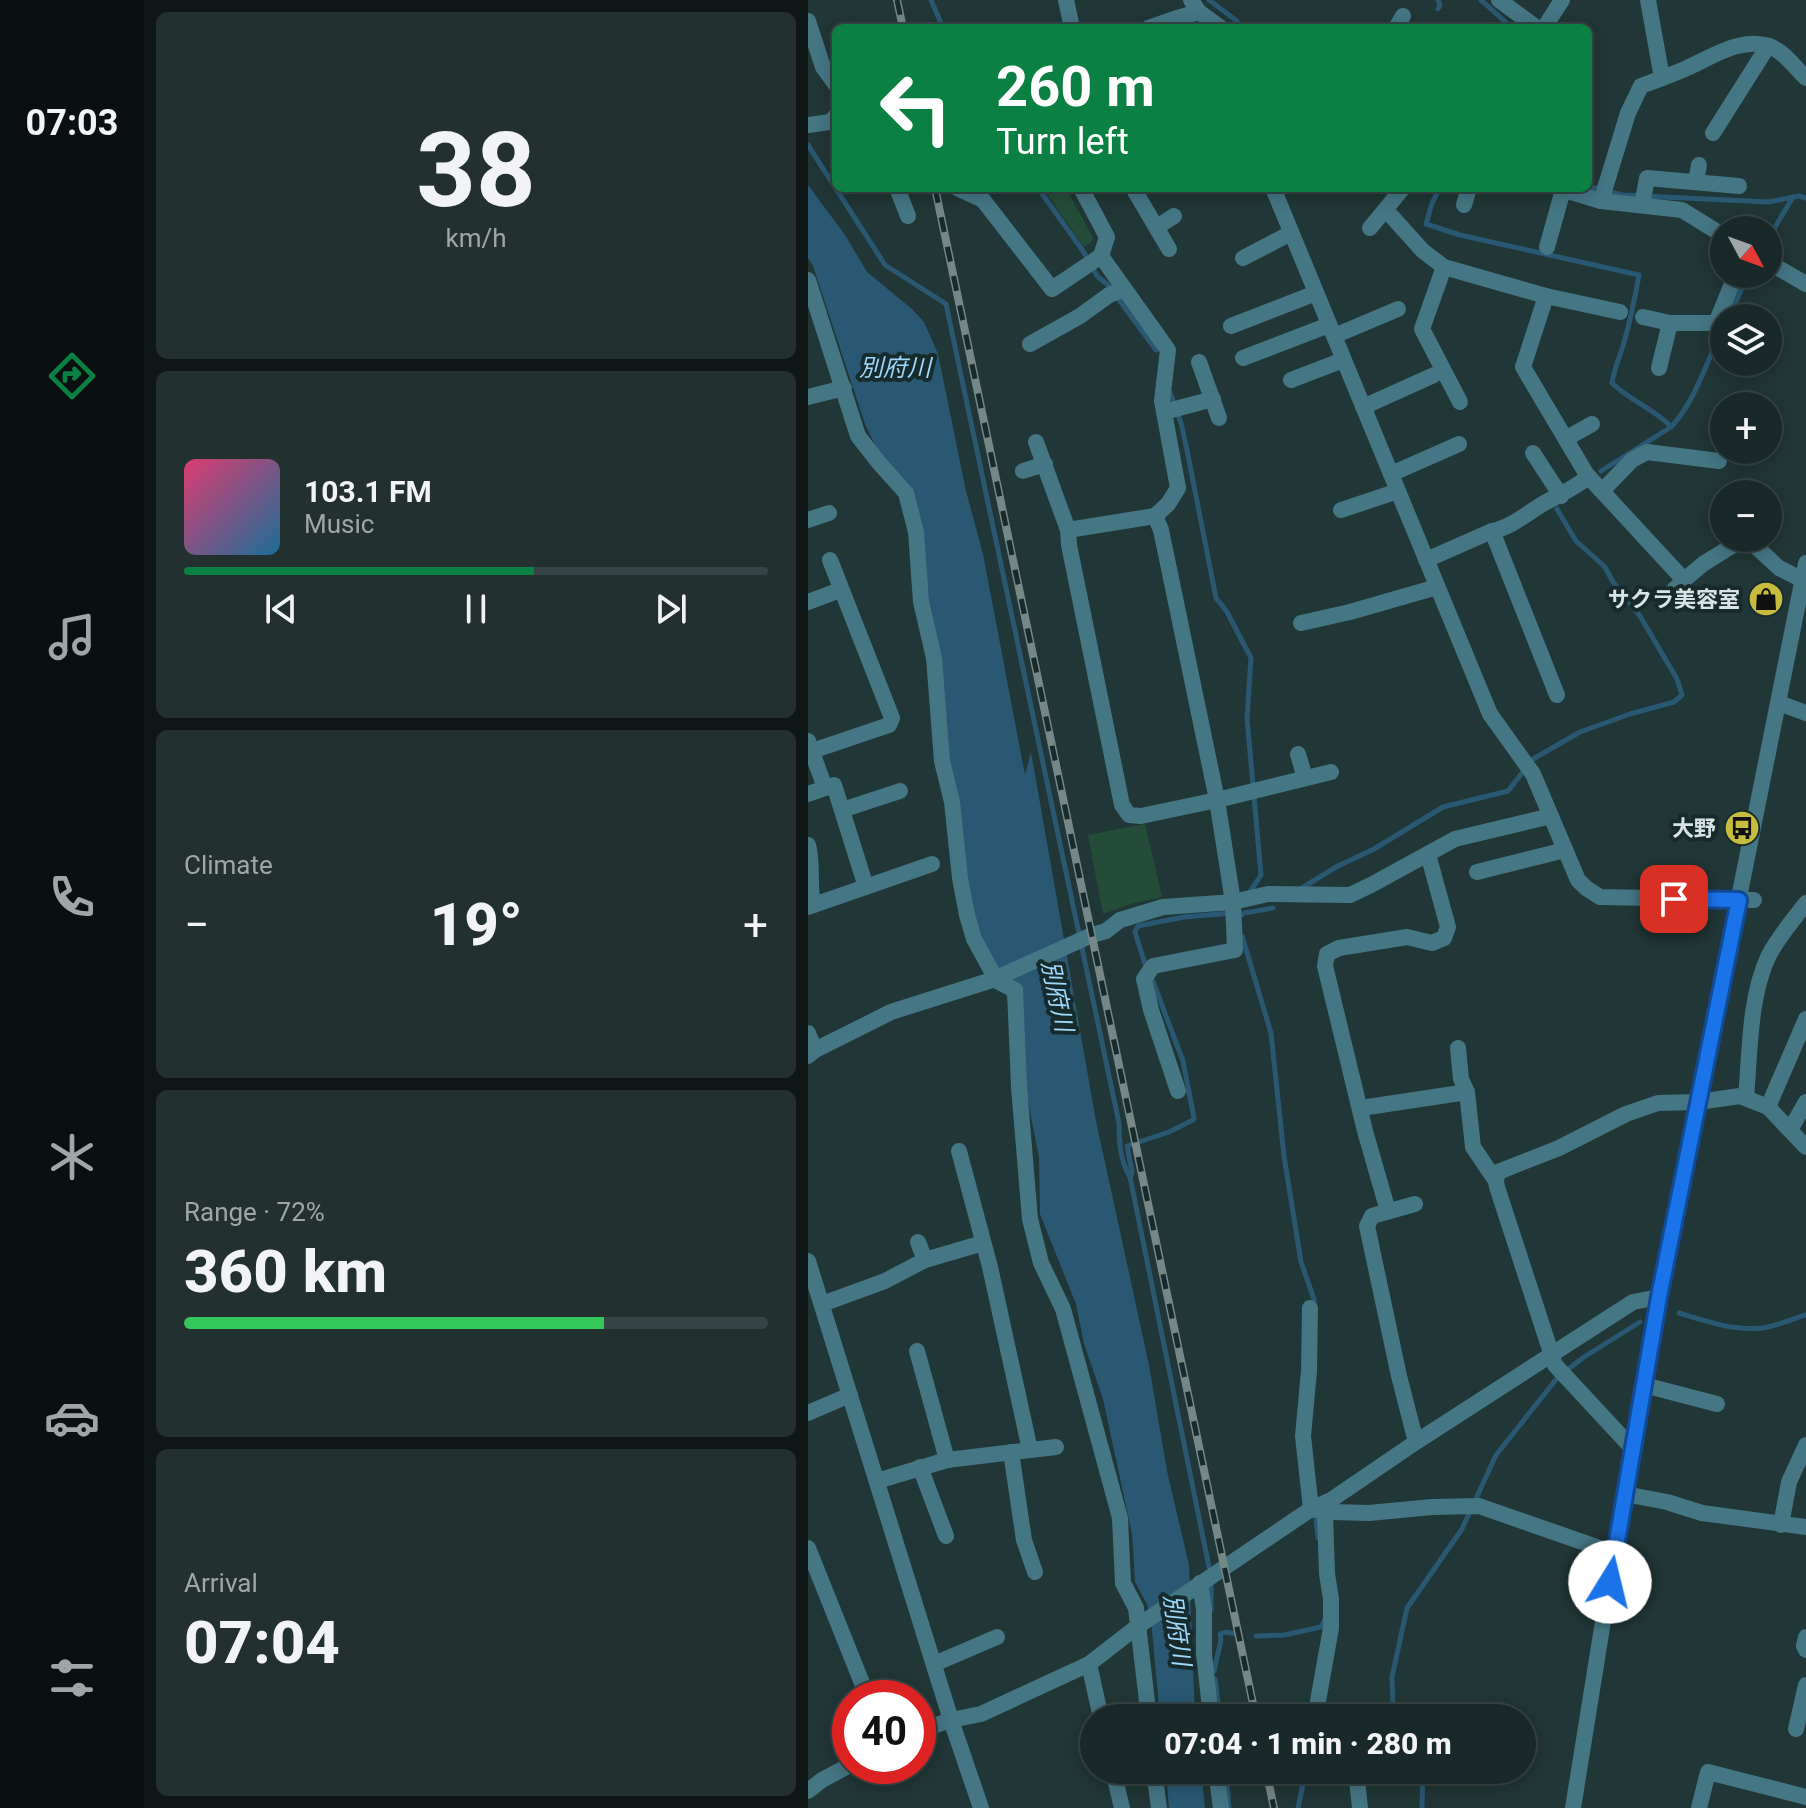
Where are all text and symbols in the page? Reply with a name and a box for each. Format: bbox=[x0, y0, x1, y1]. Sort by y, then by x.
text: 260 m bbox=[996, 54, 1155, 120]
icon: left bbox=[864, 56, 968, 160]
text: 07:03 bbox=[26, 102, 118, 144]
text: 38 bbox=[416, 110, 536, 231]
text: Turn left bbox=[996, 121, 1129, 163]
north arrow bbox=[1710, 216, 1782, 288]
map controls bbox=[1710, 216, 1782, 552]
text: km/h bbox=[445, 223, 507, 253]
button: layers bbox=[1710, 304, 1782, 376]
icon: directions bbox=[44, 348, 100, 404]
water label: 別府川 bbox=[859, 354, 934, 382]
button: + bbox=[1710, 392, 1782, 464]
text: 103.1 FM bbox=[304, 474, 432, 509]
button: − bbox=[1710, 480, 1782, 552]
text: Music bbox=[304, 509, 374, 539]
shop icon: サクラ美容室 bbox=[1747, 580, 1785, 618]
icon: previous bbox=[259, 587, 303, 631]
icon: pause bbox=[454, 587, 498, 631]
icon: next bbox=[649, 587, 693, 631]
place label: サクラ美容室 bbox=[1608, 587, 1740, 612]
icon: music bbox=[44, 609, 100, 665]
bus stop icon: 大野 bbox=[1723, 809, 1761, 847]
place label: 大野 bbox=[1672, 816, 1716, 841]
text: Climate bbox=[184, 850, 273, 880]
pin bbox=[1640, 865, 1708, 933]
icon: phone bbox=[44, 869, 100, 925]
icon: arrive bbox=[1652, 877, 1696, 921]
text: 19° bbox=[430, 889, 523, 960]
text: − bbox=[184, 899, 209, 951]
text: + bbox=[743, 899, 768, 951]
water label: 別府川 bbox=[1036, 958, 1079, 1037]
icon: climate bbox=[44, 1129, 100, 1185]
text: Range · 72% bbox=[184, 1197, 325, 1227]
text: 360 km bbox=[184, 1236, 387, 1307]
icon: car bbox=[44, 1390, 100, 1446]
position arrow bbox=[1568, 1540, 1652, 1624]
text: Arrival bbox=[184, 1568, 258, 1598]
water label: 別府川 bbox=[1158, 1592, 1196, 1671]
text: 07:04 bbox=[184, 1607, 340, 1678]
icon: filters bbox=[44, 1650, 100, 1706]
speed limit sign: 40 bbox=[832, 1680, 936, 1784]
text: 07:04 · 1 min · 280 m bbox=[1164, 1726, 1452, 1761]

